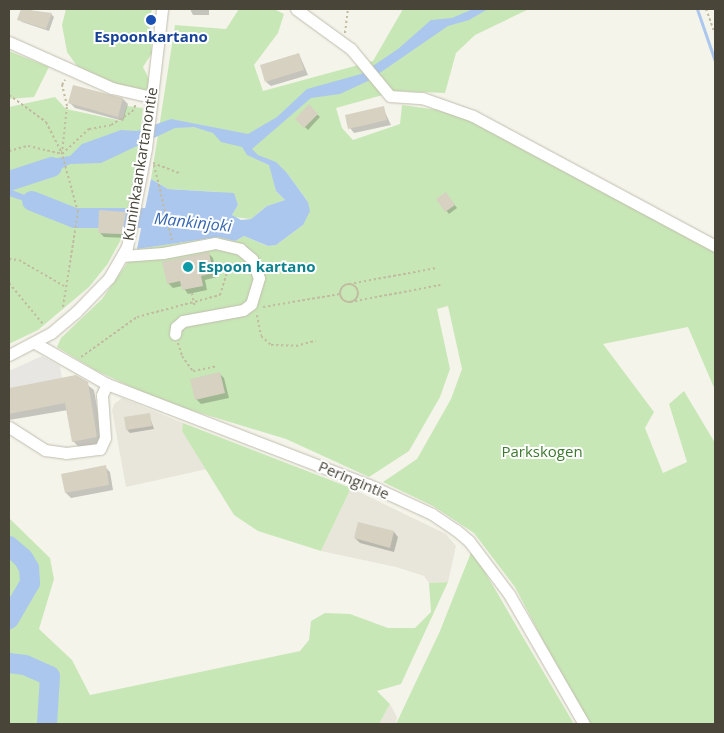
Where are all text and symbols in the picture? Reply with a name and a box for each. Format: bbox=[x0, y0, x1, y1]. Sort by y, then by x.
marker: Espoonkartano bbox=[145, 14, 157, 26]
place label: Espoonkartano bbox=[94, 28, 208, 46]
street label: Kuninkaankartanontie bbox=[119, 86, 161, 242]
water label: Mankinjoki bbox=[153, 208, 233, 236]
place label: Espoon kartano bbox=[198, 258, 316, 276]
marker: Espoon kartano bbox=[182, 261, 194, 273]
park label: Parkskogen bbox=[501, 443, 583, 461]
street label: Peringintie bbox=[316, 457, 392, 503]

